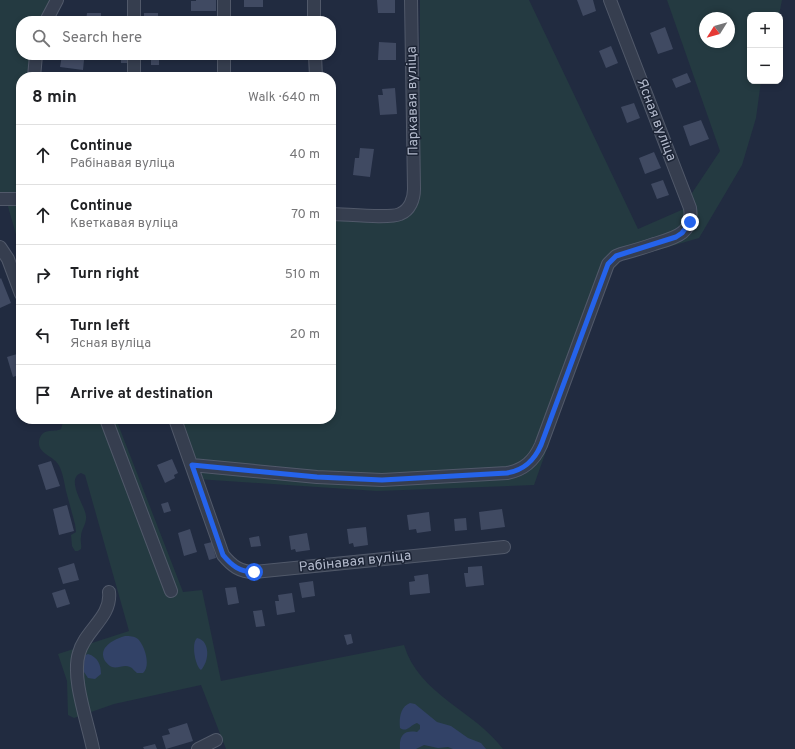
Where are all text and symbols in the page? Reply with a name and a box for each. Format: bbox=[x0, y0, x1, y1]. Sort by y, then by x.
north arrow bbox=[699, 12, 735, 48]
map controls bbox=[747, 12, 783, 84]
button: + bbox=[747, 12, 783, 48]
search box bbox=[16, 16, 336, 60]
icon: search bbox=[30, 27, 52, 49]
text: Search here bbox=[62, 29, 142, 48]
street label: Паркавая вуліца bbox=[404, 46, 422, 156]
button: − bbox=[747, 48, 783, 84]
street label: Ясная вуліца bbox=[632, 76, 680, 164]
text: 8 min bbox=[32, 87, 77, 109]
text: Walk · 640 m bbox=[248, 90, 320, 106]
text: Continue bbox=[70, 137, 132, 156]
icon: ahead bbox=[32, 144, 54, 166]
text: 40 m bbox=[290, 147, 320, 163]
text: Рабінавая вуліца bbox=[70, 156, 175, 172]
text: Continue bbox=[70, 197, 132, 216]
icon: ahead bbox=[32, 204, 54, 226]
text: 70 m bbox=[291, 207, 320, 223]
route end bbox=[681, 213, 699, 231]
text: Кветкавая вуліца bbox=[70, 216, 178, 232]
icon: right bbox=[32, 264, 54, 286]
text: Turn right bbox=[70, 265, 139, 284]
text: 510 m bbox=[285, 267, 320, 283]
text: Turn left bbox=[70, 317, 130, 336]
icon: left bbox=[32, 324, 54, 346]
text: 20 m bbox=[290, 327, 320, 343]
text: Ясная вуліца bbox=[70, 336, 151, 352]
icon: arrive bbox=[32, 384, 54, 406]
text: Arrive at destination bbox=[70, 385, 213, 404]
street label: Рабінавая вуліца bbox=[298, 548, 412, 576]
route start bbox=[245, 563, 263, 581]

